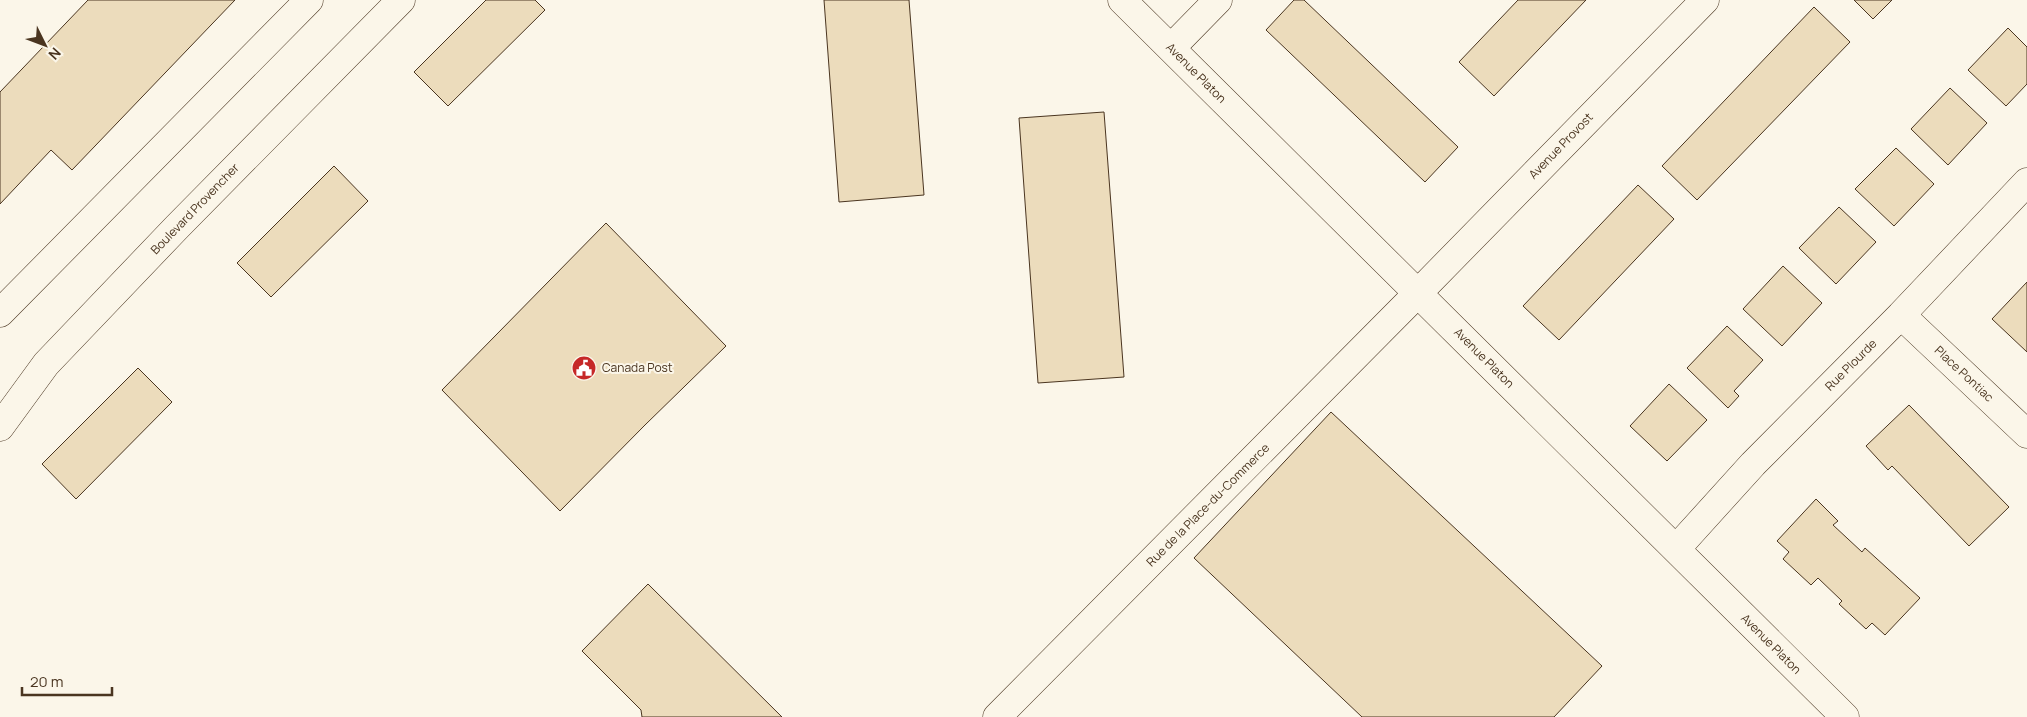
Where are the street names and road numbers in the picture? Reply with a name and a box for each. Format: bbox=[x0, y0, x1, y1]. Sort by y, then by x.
street label: Avenue Platon bbox=[1162, 39, 1230, 107]
street label: Avenue Provost bbox=[1525, 109, 1597, 182]
street label: Boulevard Provencher bbox=[147, 159, 243, 258]
street label: Avenue Platon bbox=[1450, 324, 1518, 392]
street label: Rue Plourde bbox=[1821, 335, 1880, 394]
street label: Place Pontiac bbox=[1931, 342, 1998, 406]
street label: Rue de la Place-du-Commerce bbox=[1142, 439, 1273, 570]
street label: Avenue Platon bbox=[1737, 610, 1805, 678]

